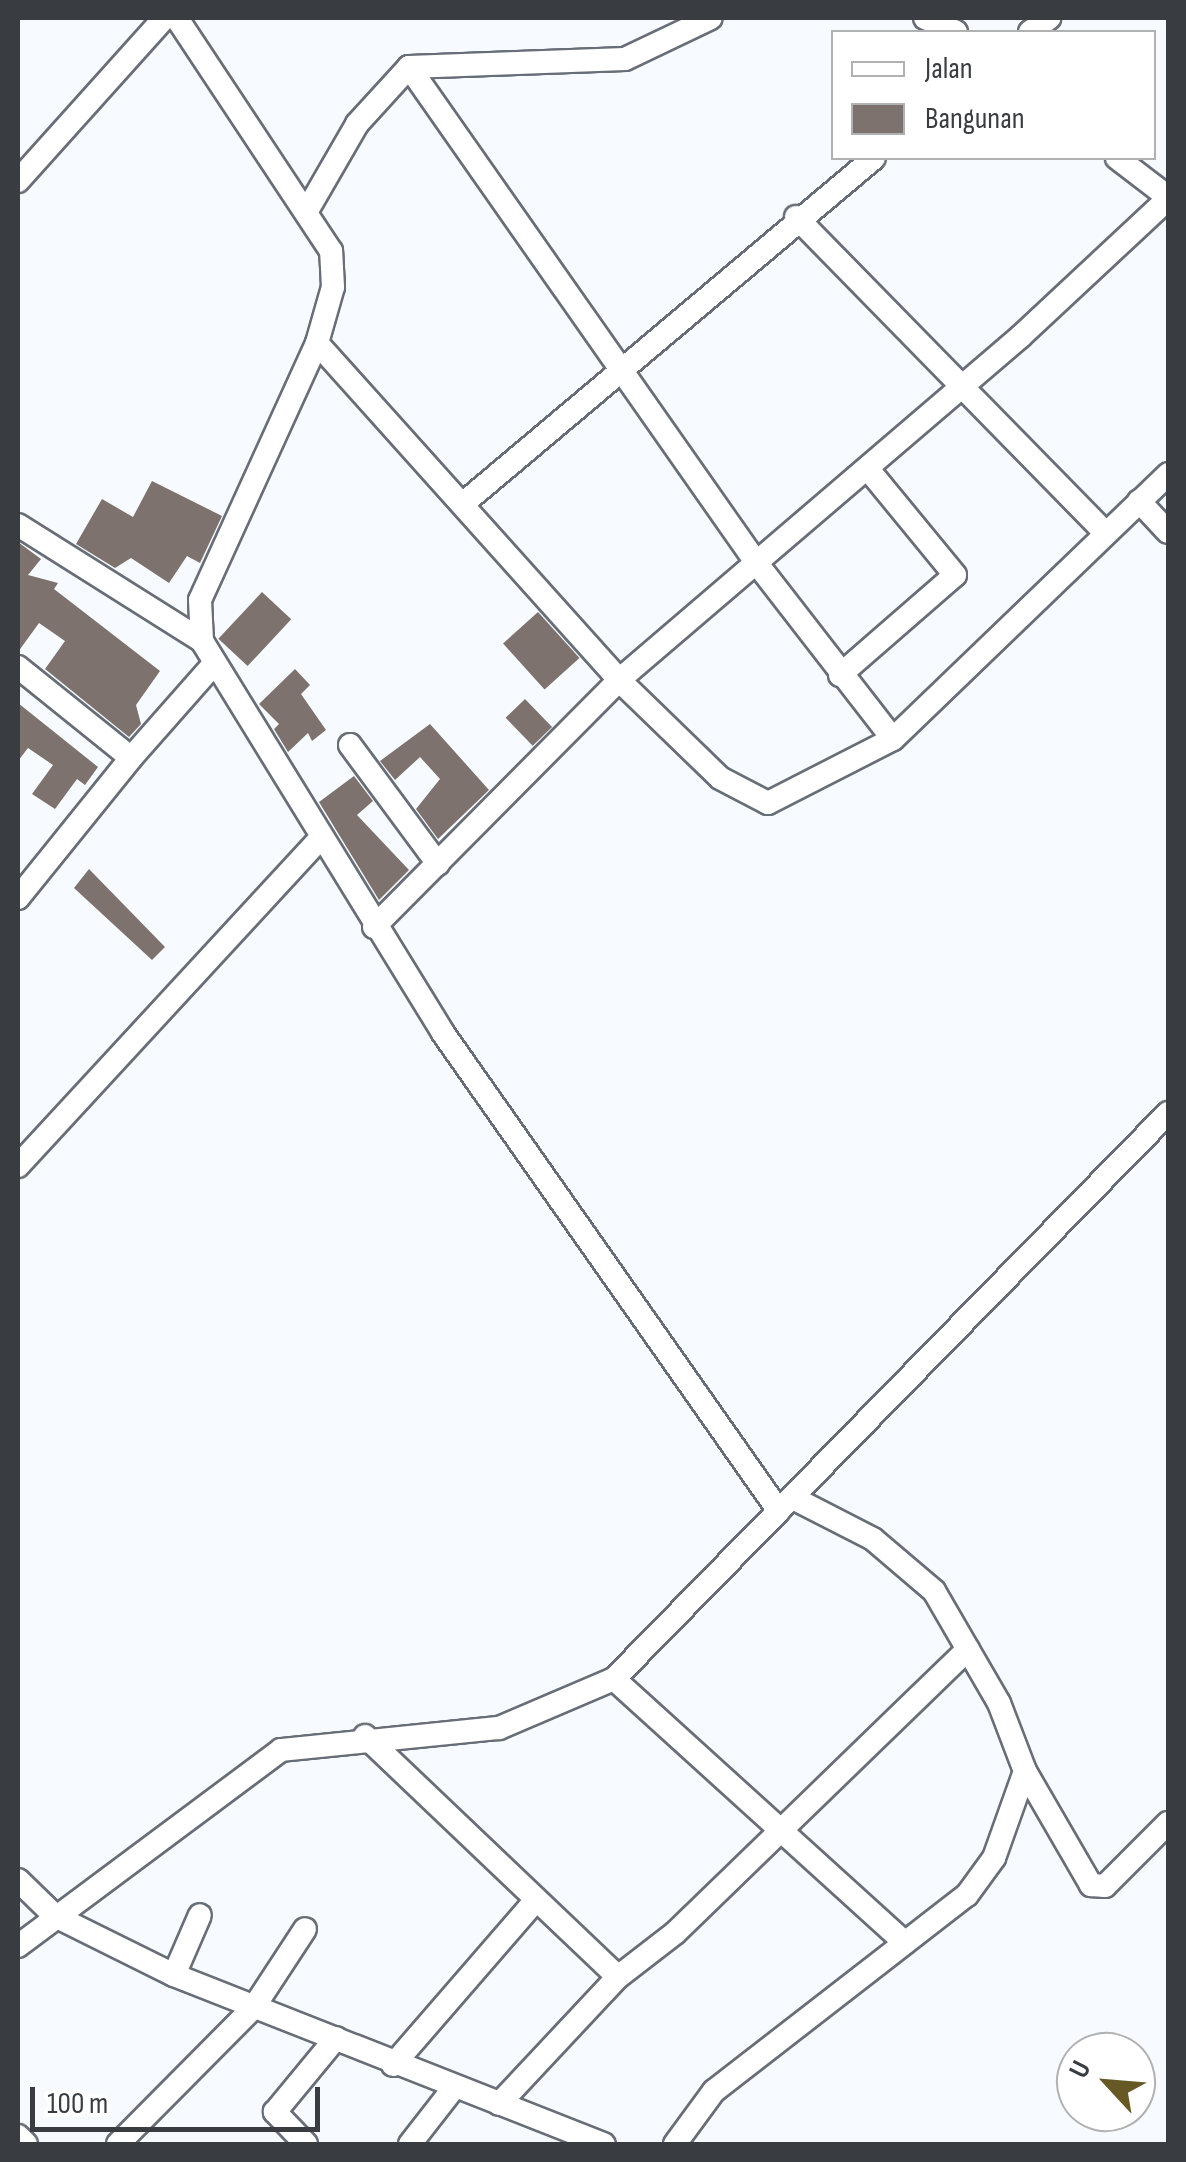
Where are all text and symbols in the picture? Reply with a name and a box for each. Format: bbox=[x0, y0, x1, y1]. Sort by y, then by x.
legend bbox=[831, 30, 1156, 160]
text: Jalan bbox=[925, 51, 973, 87]
text: Bangunan bbox=[925, 101, 1025, 137]
north arrow bbox=[1056, 2032, 1156, 2132]
text: U bbox=[1062, 2056, 1098, 2083]
scale bar bbox=[35, 2067, 325, 2129]
text: 100 m bbox=[47, 2086, 108, 2122]

